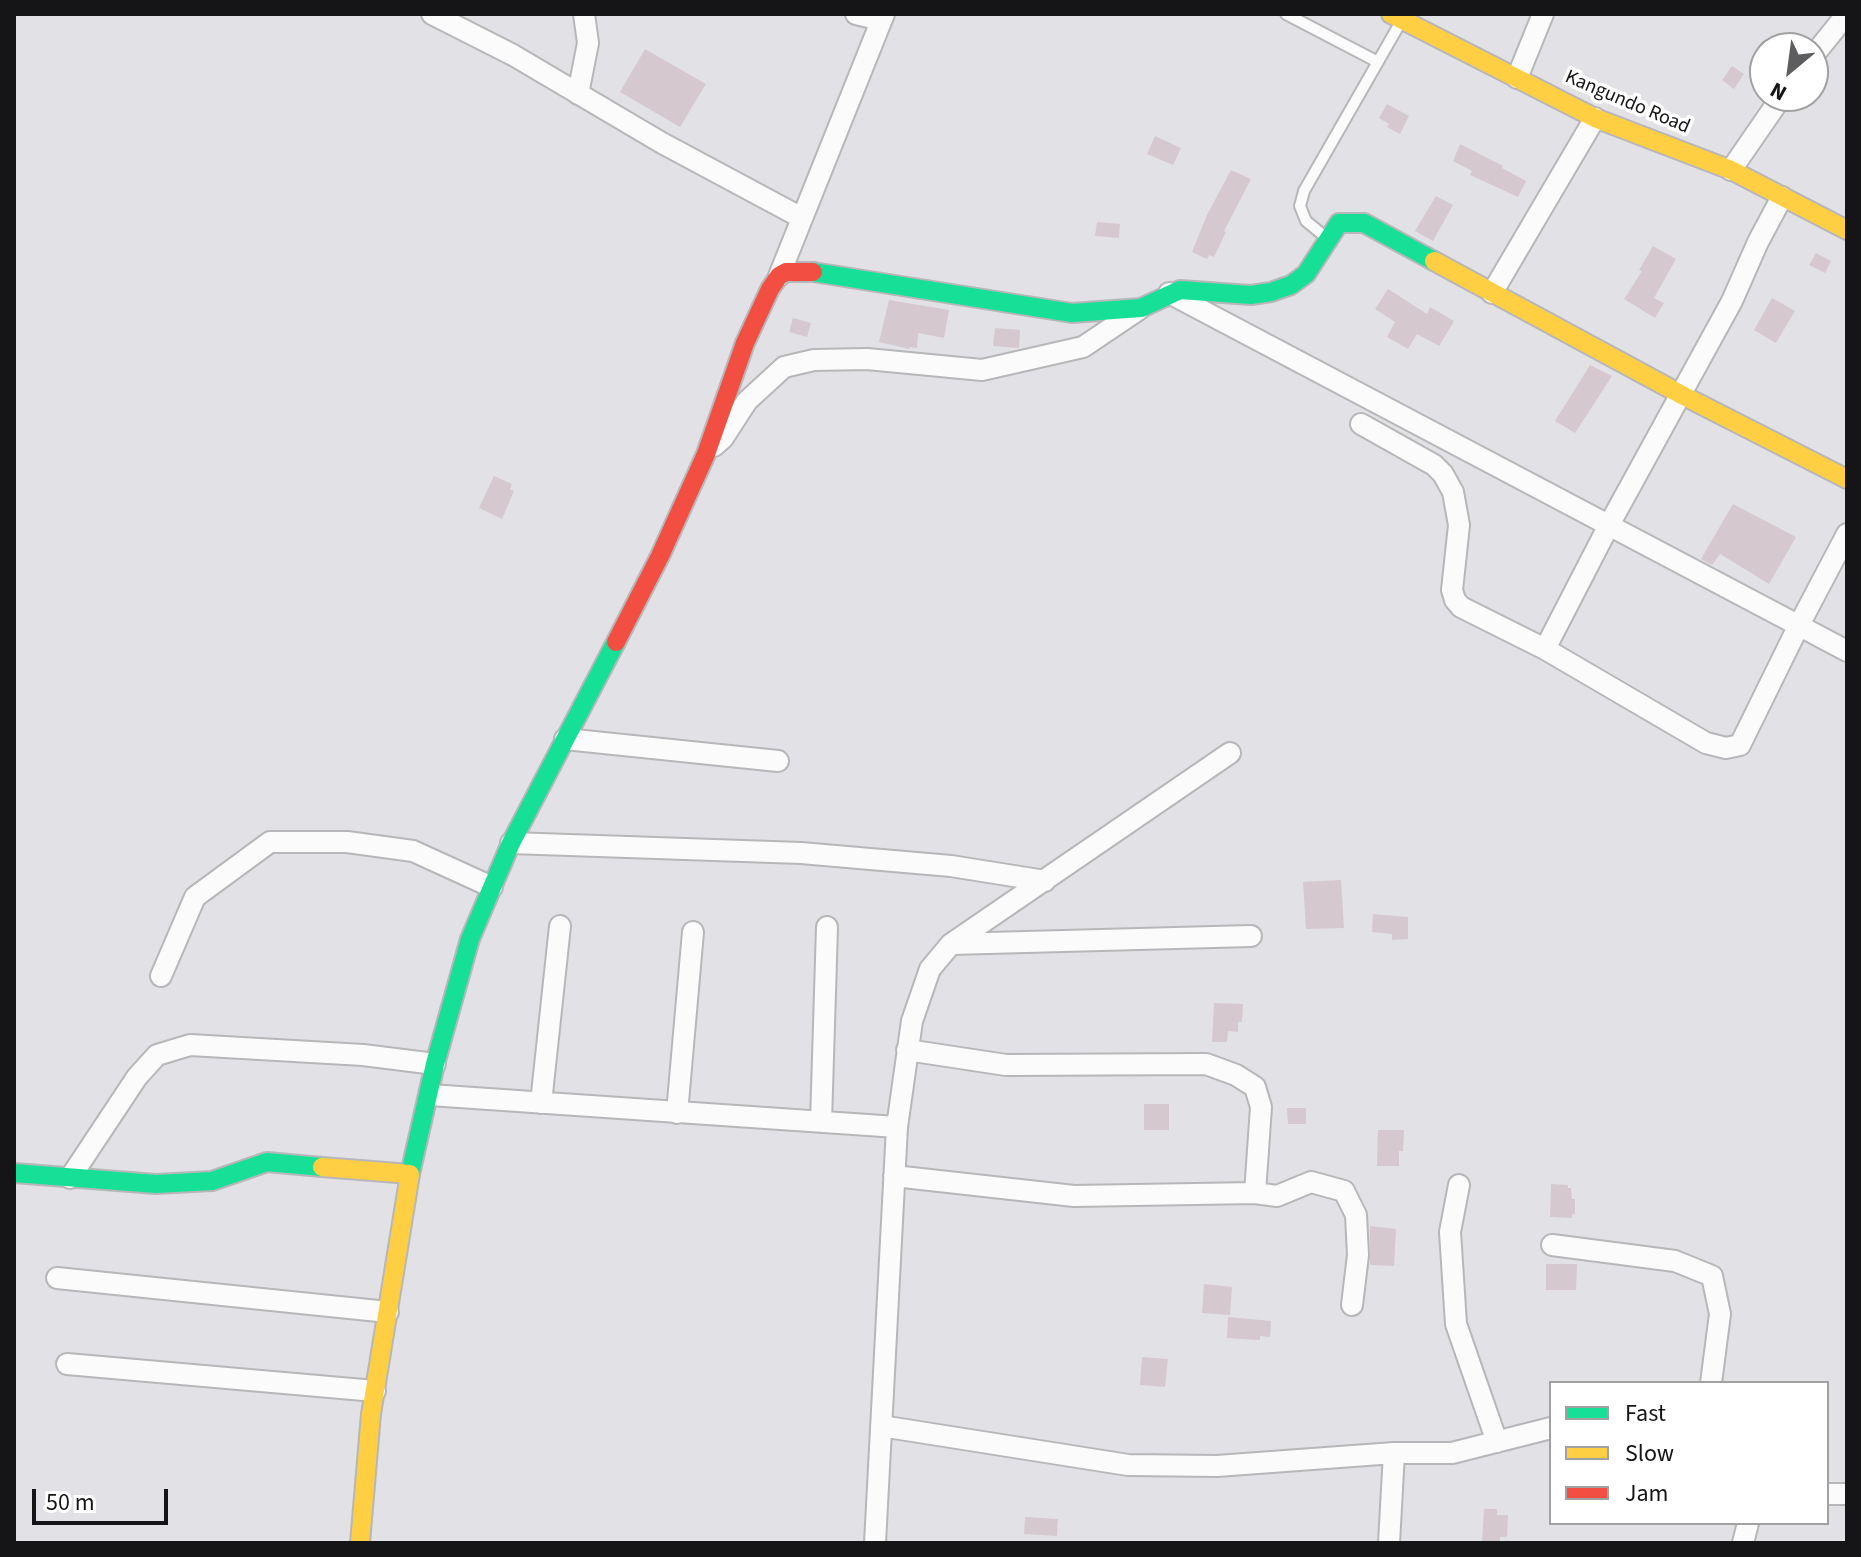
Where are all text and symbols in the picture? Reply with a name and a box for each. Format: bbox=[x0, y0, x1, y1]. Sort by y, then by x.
north arrow bbox=[1749, 32, 1829, 112]
street label: Kangundo Road bbox=[1561, 66, 1693, 140]
text: N bbox=[1764, 74, 1793, 109]
legend bbox=[1549, 1381, 1829, 1525]
text: Fast bbox=[1625, 1396, 1666, 1431]
text: Slow bbox=[1625, 1436, 1674, 1471]
scale bar bbox=[36, 1473, 172, 1523]
text: Jam bbox=[1625, 1476, 1669, 1511]
text: 50 m bbox=[46, 1485, 95, 1520]

